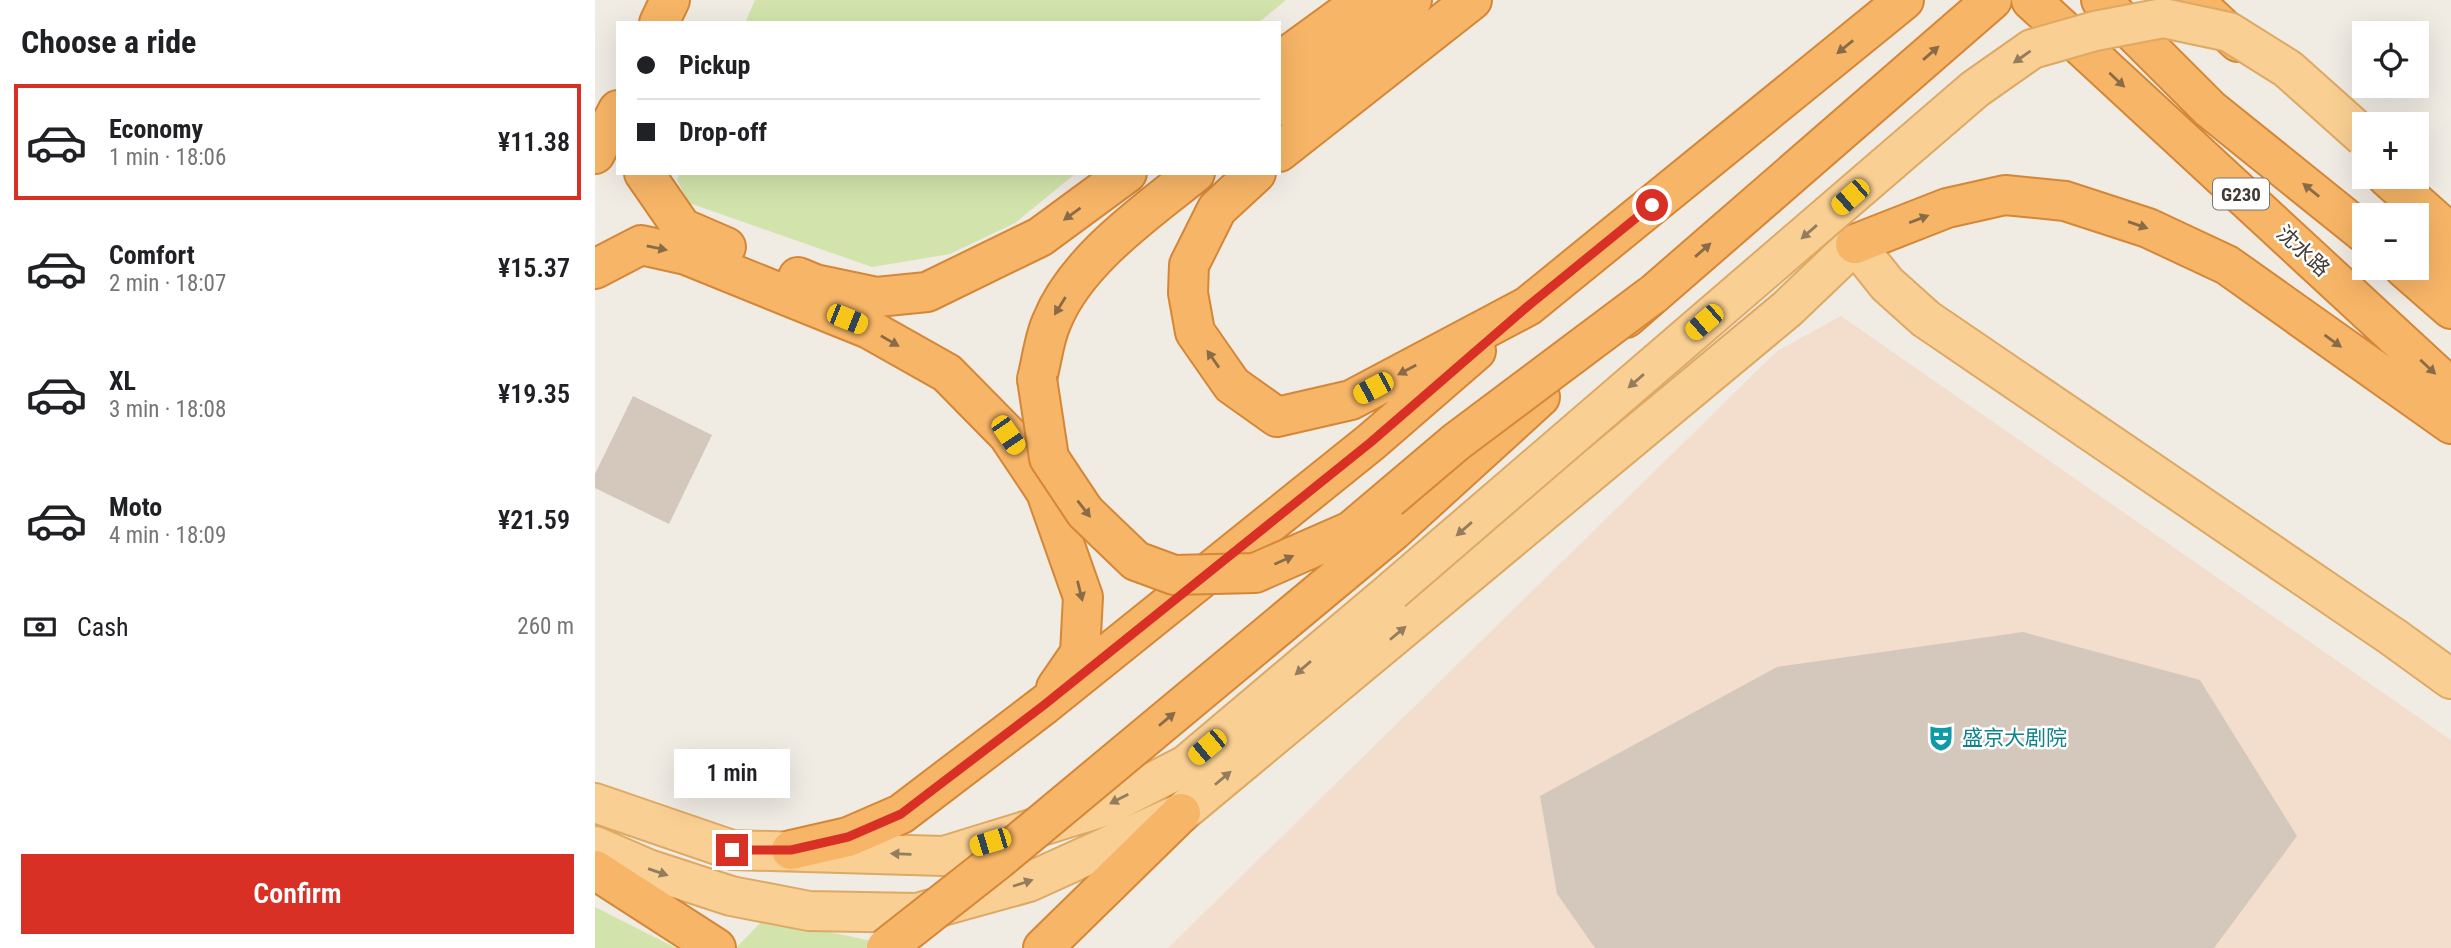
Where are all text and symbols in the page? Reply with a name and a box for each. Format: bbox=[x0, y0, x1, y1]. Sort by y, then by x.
map controls bbox=[2352, 21, 2429, 280]
button: locate bbox=[2352, 21, 2429, 98]
text: Choose a ride bbox=[21, 23, 196, 61]
one-way arrow bbox=[1837, 40, 1855, 55]
one-way arrow bbox=[1922, 46, 1939, 61]
one-way arrow bbox=[2013, 49, 2031, 63]
text: Pickup bbox=[679, 50, 750, 80]
one-way arrow bbox=[2108, 71, 2125, 87]
icon: car bbox=[25, 111, 88, 174]
button: + bbox=[2352, 112, 2429, 189]
text: Economy bbox=[109, 114, 203, 144]
text: Drop-off bbox=[679, 117, 767, 147]
text: ¥11.38 bbox=[498, 127, 570, 157]
text: 1 min · 18:06 bbox=[109, 144, 226, 171]
car bbox=[1828, 175, 1873, 219]
road number: G230 bbox=[2213, 178, 2269, 210]
one-way arrow bbox=[2303, 182, 2321, 197]
route start bbox=[1636, 189, 1668, 221]
button: − bbox=[2352, 203, 2429, 280]
one-way arrow bbox=[1063, 206, 1081, 220]
one-way arrow bbox=[1908, 213, 1929, 224]
one-way arrow bbox=[2128, 220, 2149, 231]
street label: 沈水路 bbox=[2272, 221, 2334, 281]
one-way arrow bbox=[1800, 224, 1817, 239]
icon: car bbox=[25, 237, 88, 300]
text: Comfort bbox=[109, 240, 195, 270]
one-way arrow bbox=[646, 243, 668, 254]
one-way arrow bbox=[1695, 243, 1712, 258]
text: ¥15.37 bbox=[498, 253, 570, 283]
text: 2 min · 18:07 bbox=[109, 270, 226, 297]
one-way arrow bbox=[1054, 297, 1067, 316]
car bbox=[1682, 300, 1727, 344]
car bbox=[824, 301, 871, 337]
one-way arrow bbox=[2324, 334, 2342, 348]
one-way arrow bbox=[881, 335, 900, 347]
one-way arrow bbox=[1207, 349, 1221, 368]
one-way arrow bbox=[2419, 358, 2436, 374]
icon: car bbox=[25, 363, 88, 426]
one-way arrow bbox=[1398, 364, 1417, 376]
text: XL bbox=[109, 366, 136, 396]
car bbox=[1350, 369, 1397, 407]
one-way arrow bbox=[1627, 373, 1645, 389]
text: ¥19.35 bbox=[498, 379, 570, 409]
text: 3 min · 18:08 bbox=[109, 396, 226, 423]
car bbox=[988, 412, 1029, 458]
icon: car bbox=[25, 489, 88, 552]
text: Moto bbox=[109, 492, 162, 522]
one-way arrow bbox=[1076, 499, 1091, 517]
text: ¥21.59 bbox=[498, 505, 570, 535]
one-way arrow bbox=[1455, 521, 1472, 536]
text: 4 min · 18:09 bbox=[109, 522, 226, 549]
one-way arrow bbox=[1274, 554, 1295, 565]
one-way arrow bbox=[1075, 580, 1086, 602]
icon: cash bbox=[21, 608, 59, 646]
text: Cash bbox=[77, 612, 129, 642]
text: 260 m bbox=[517, 613, 574, 640]
one-way arrow bbox=[1389, 626, 1407, 641]
one-way arrow bbox=[1295, 660, 1312, 675]
one-way arrow bbox=[1158, 712, 1175, 727]
theatre icon: 盛京大剧院 bbox=[1926, 723, 1956, 753]
car bbox=[1185, 725, 1230, 769]
place label: 盛京大剧院 bbox=[1962, 726, 2067, 750]
callout: 1 min bbox=[674, 748, 790, 798]
text: 1 min bbox=[707, 760, 757, 787]
one-way arrow bbox=[1213, 771, 1231, 786]
one-way arrow bbox=[1109, 794, 1129, 805]
car bbox=[967, 826, 1014, 858]
route end bbox=[716, 834, 748, 866]
one-way arrow bbox=[890, 849, 912, 860]
button: Confirm bbox=[21, 854, 574, 934]
one-way arrow bbox=[647, 867, 668, 878]
one-way arrow bbox=[1013, 878, 1034, 888]

